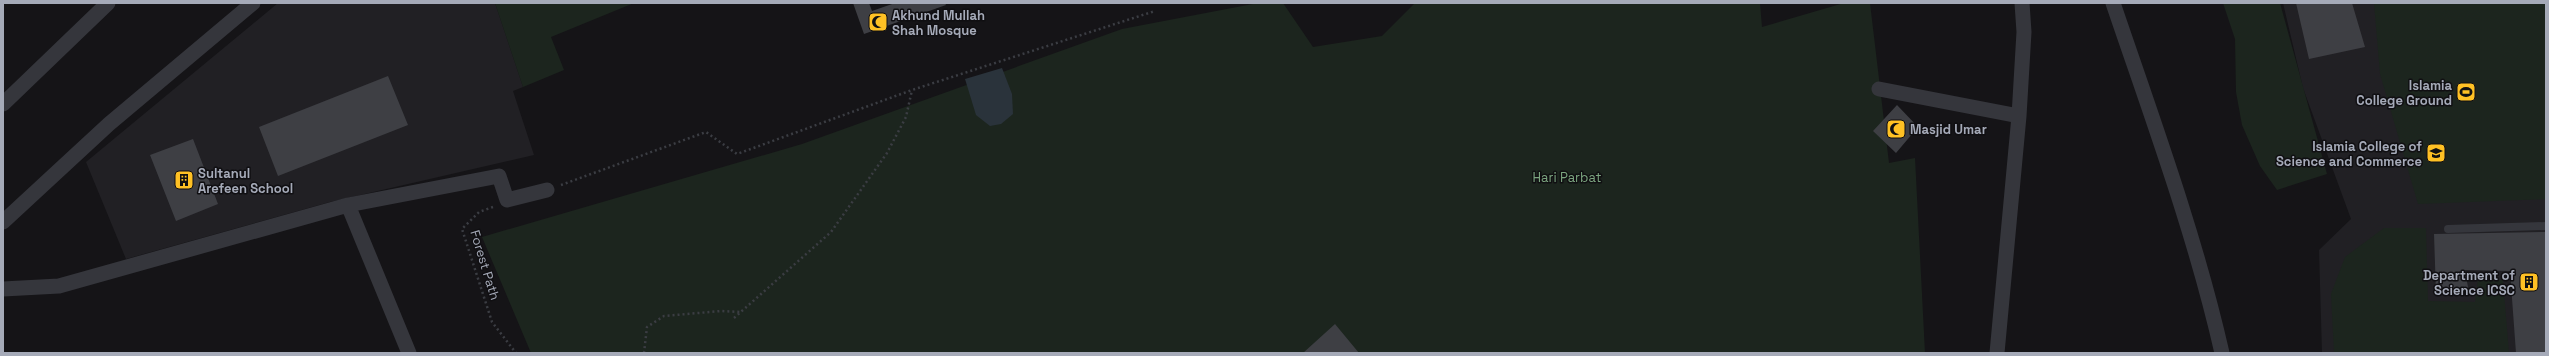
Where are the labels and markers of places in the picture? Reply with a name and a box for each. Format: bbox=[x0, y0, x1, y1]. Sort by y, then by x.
place label: Akhund Mullah Shah Mosque bbox=[892, 7, 985, 39]
mosque icon: Akhund Mullah Shah Mosque bbox=[867, 11, 889, 33]
place label: Islamia College Ground bbox=[2356, 77, 2452, 109]
sports icon: Islamia College Ground bbox=[2455, 81, 2477, 103]
mosque icon: Masjid Umar bbox=[1885, 118, 1907, 140]
place label: Masjid Umar bbox=[1910, 121, 1987, 138]
place label: Islamia College of Science and Commerce bbox=[2276, 138, 2422, 170]
school or university icon: Islamia College of Science and Commerce bbox=[2425, 142, 2447, 164]
place label: Sultanul Arefeen School bbox=[198, 165, 293, 197]
building icon: Sultanul Arefeen School bbox=[173, 169, 195, 191]
place label: Department of Science ICSC bbox=[2423, 267, 2515, 299]
building icon: Department of Science ICSC bbox=[2518, 271, 2540, 293]

